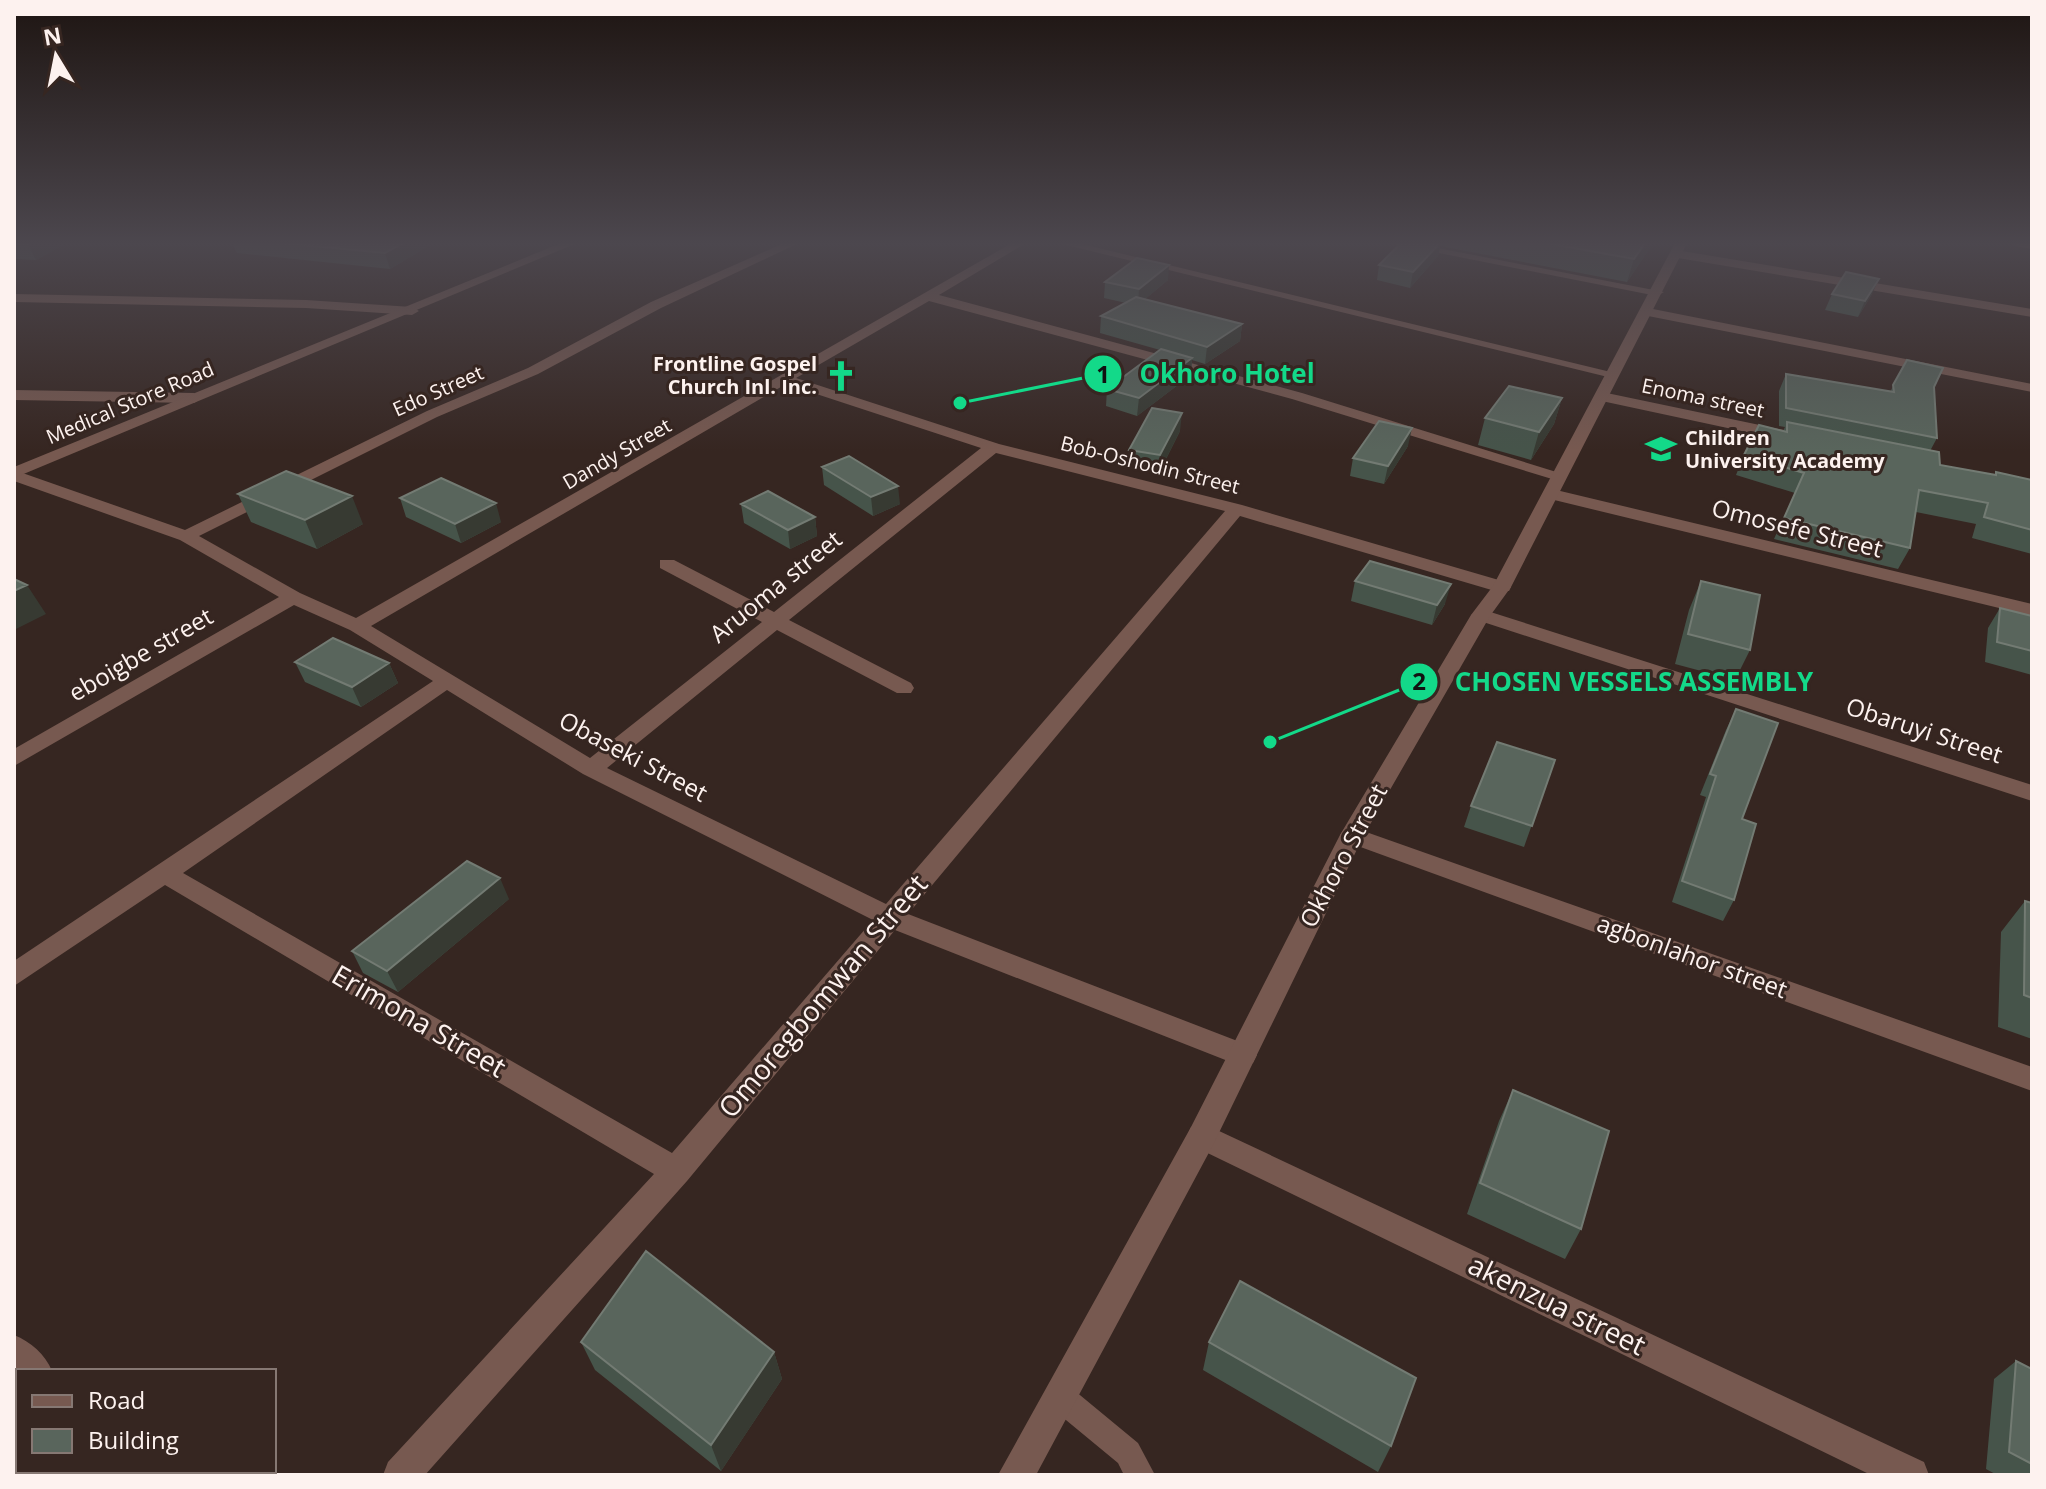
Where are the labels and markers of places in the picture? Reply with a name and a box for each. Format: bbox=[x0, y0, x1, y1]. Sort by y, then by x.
callout: Okhoro Hotel bbox=[1083, 349, 1330, 399]
place label: Frontline Gospel Church Inl. Inc. bbox=[653, 350, 817, 400]
church icon: Frontline Gospel Church Inl. Inc. bbox=[824, 359, 858, 393]
place label: Children University Academy bbox=[1685, 424, 1885, 474]
school or university icon: Children University Academy bbox=[1644, 432, 1678, 466]
callout: CHOSEN VESSELS ASSEMBLY bbox=[1399, 657, 1829, 707]

